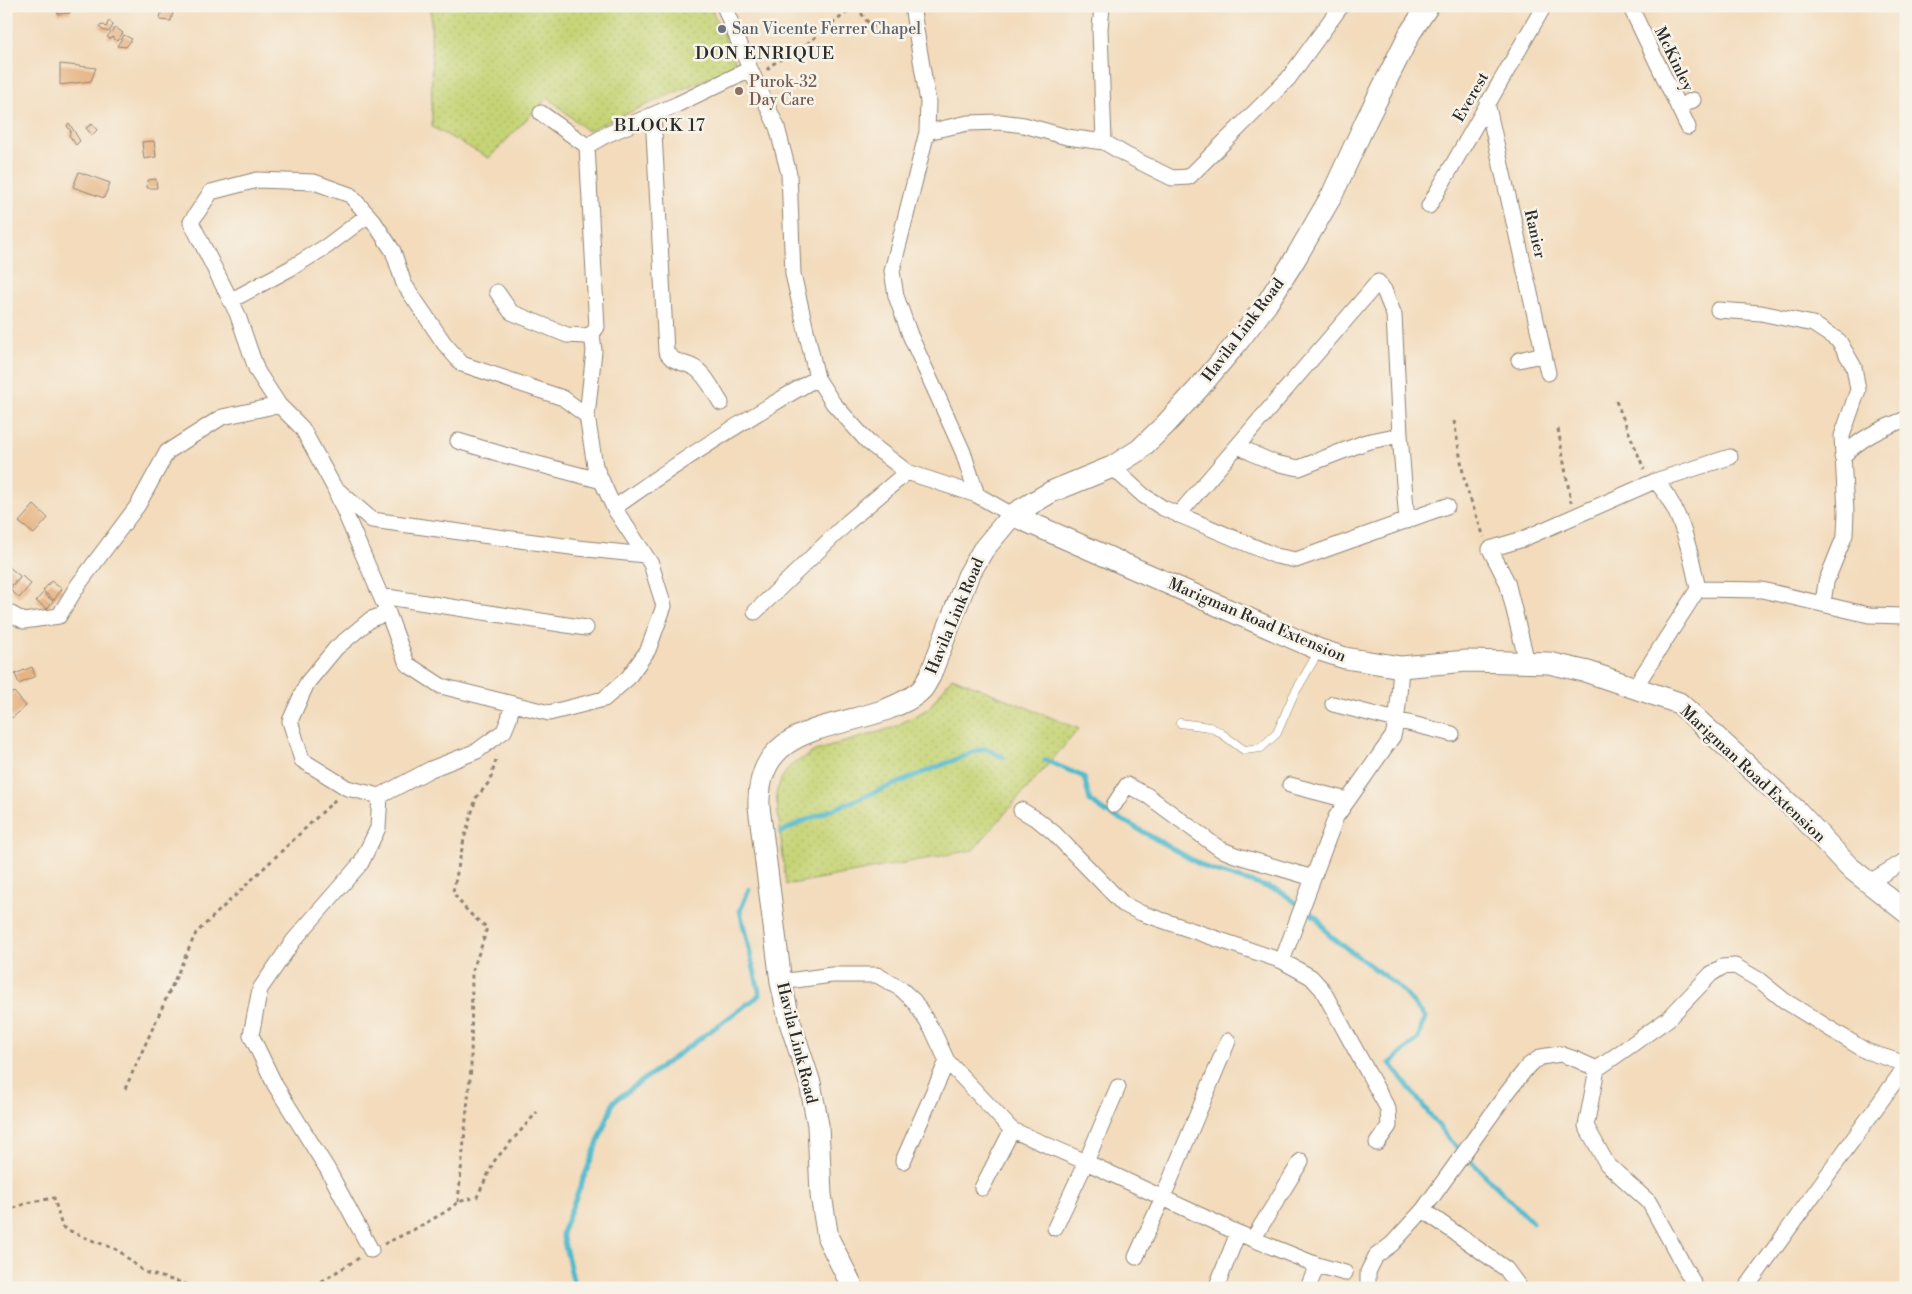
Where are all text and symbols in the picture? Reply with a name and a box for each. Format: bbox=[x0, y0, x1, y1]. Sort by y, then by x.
place label: San Vicente Ferrer Chapel bbox=[732, 19, 921, 39]
marker: San Vicente Ferrer Chapel bbox=[716, 23, 728, 35]
street label: McKinley bbox=[1650, 24, 1698, 95]
district label: DON ENRIQUE bbox=[695, 42, 835, 65]
street label: Everest bbox=[1449, 68, 1493, 125]
place label: Purok-32 Day Care bbox=[749, 72, 817, 110]
marker: Purok-32 Day Care bbox=[733, 85, 745, 97]
district label: BLOCK 17 bbox=[613, 114, 706, 137]
street label: Ranier bbox=[1520, 208, 1550, 260]
street label: Havila Link Road bbox=[1198, 274, 1288, 386]
street label: Havila Link Road bbox=[922, 555, 988, 677]
street label: Marigman Road Extension bbox=[1165, 573, 1349, 667]
street label: Marigman Road Extension bbox=[1676, 701, 1830, 847]
street label: Havila Link Road bbox=[772, 980, 822, 1106]

